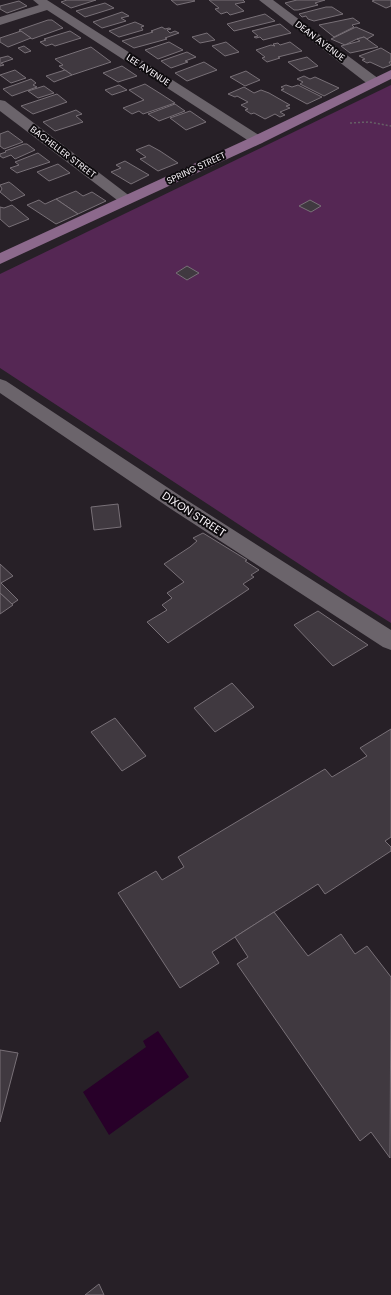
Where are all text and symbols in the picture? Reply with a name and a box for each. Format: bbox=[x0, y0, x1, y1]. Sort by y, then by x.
street label: DEAN AVENUE bbox=[293, 18, 348, 64]
street label: LEE AVENUE bbox=[124, 52, 172, 89]
street label: BACHELLER STREET bbox=[28, 123, 98, 181]
street label: SPRING STREET bbox=[165, 149, 227, 187]
street label: DIXON STREET bbox=[159, 487, 229, 541]

